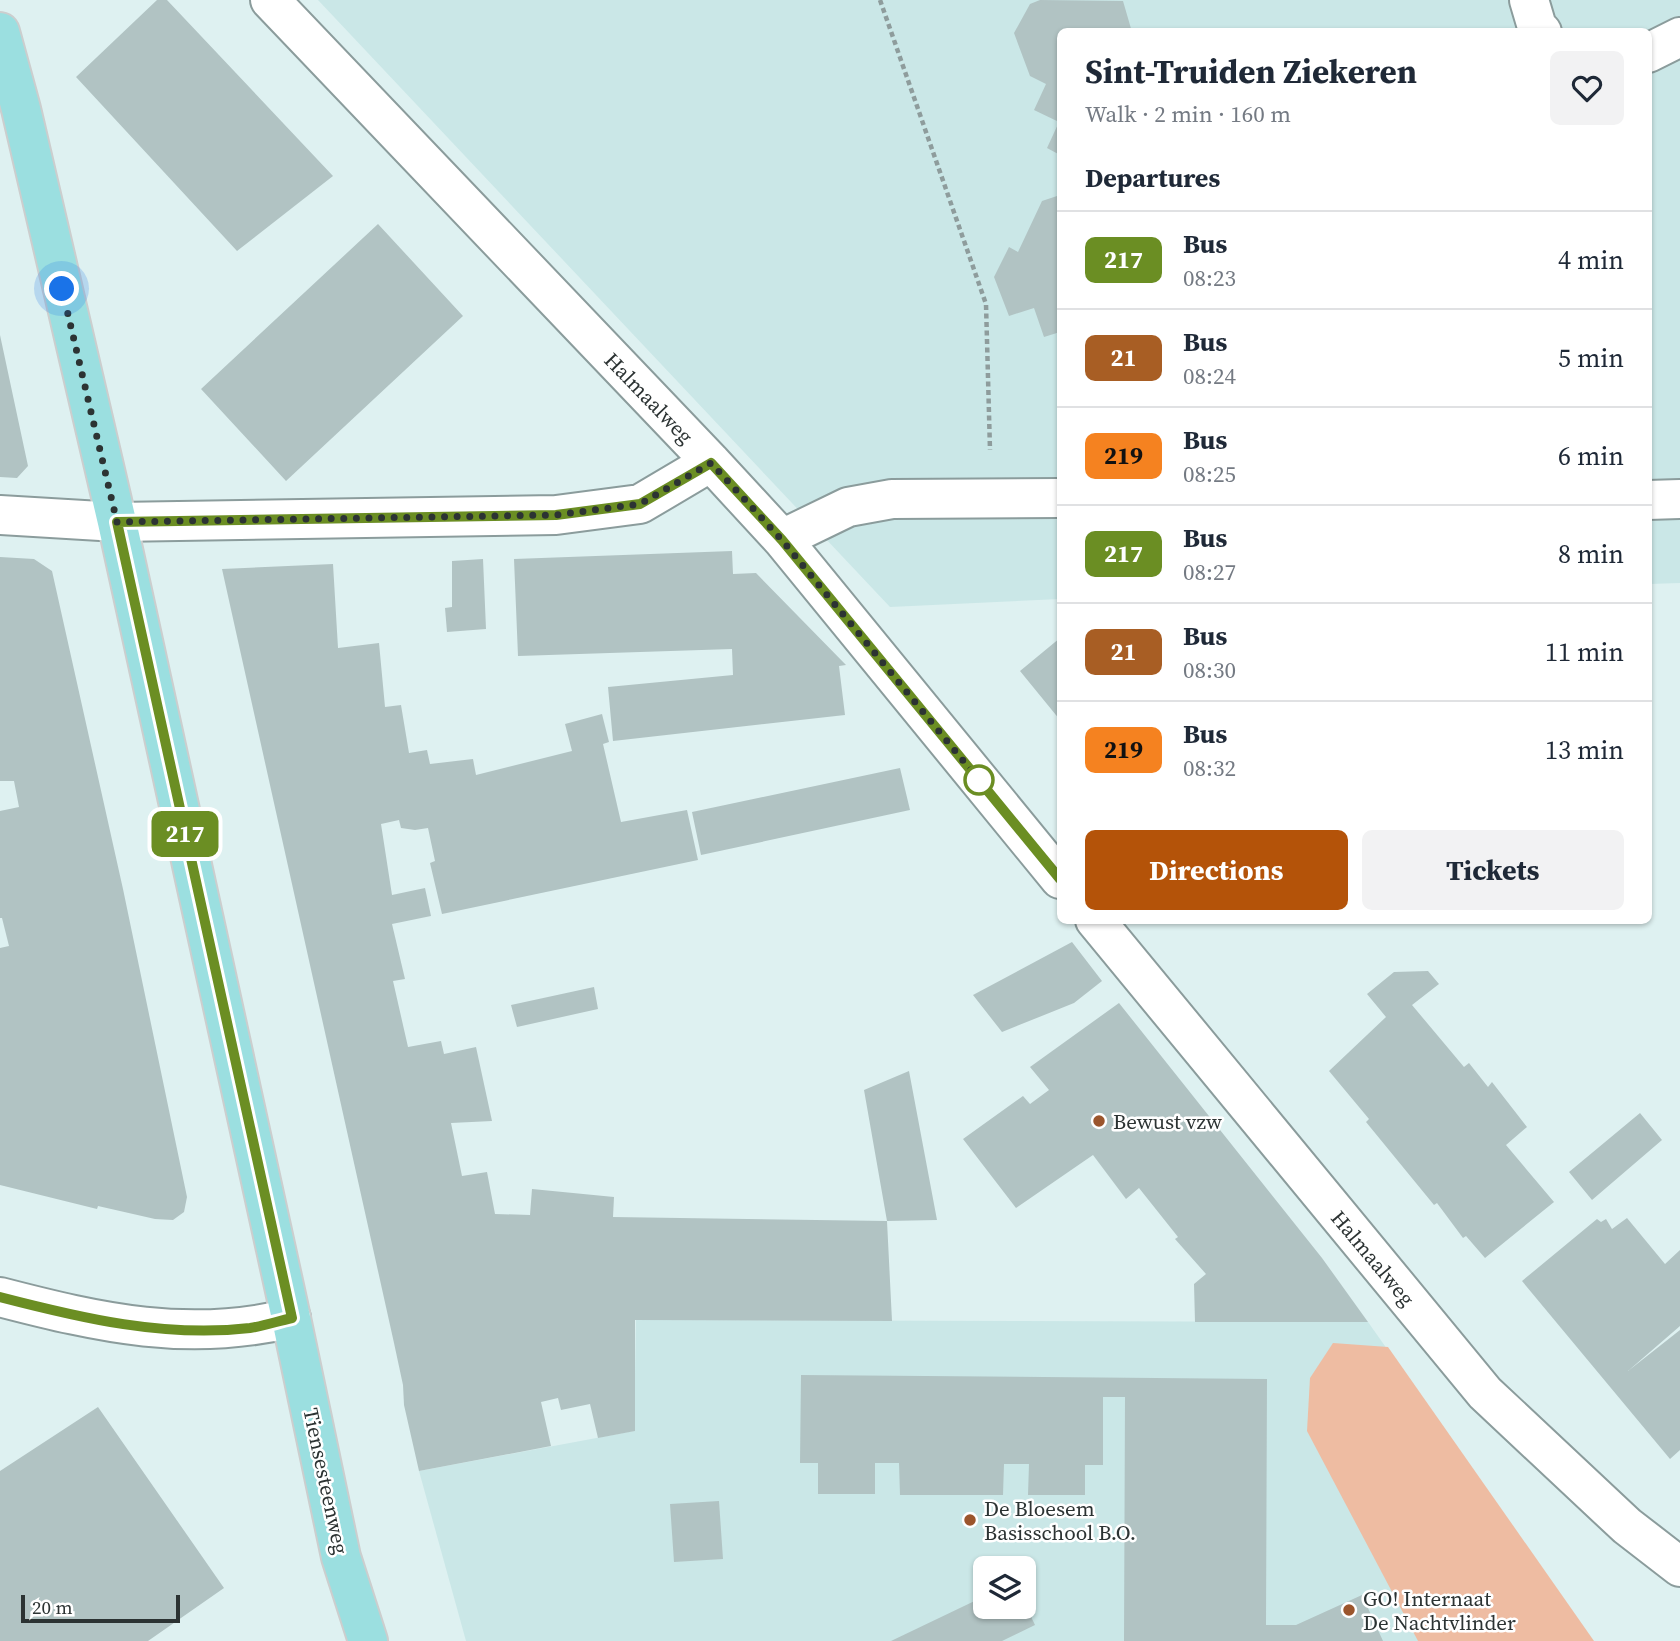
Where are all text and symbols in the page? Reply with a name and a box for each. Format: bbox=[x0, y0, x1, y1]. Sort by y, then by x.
text: Sint-Truiden Ziekeren bbox=[1085, 49, 1417, 94]
button: heart bbox=[1550, 51, 1624, 125]
text: Walk · 2 min · 160 m bbox=[1085, 98, 1291, 130]
text: Departures bbox=[1085, 160, 1220, 196]
text: Bus bbox=[1183, 226, 1227, 262]
text: 4 min bbox=[1558, 242, 1624, 278]
text: 217 bbox=[1104, 243, 1143, 276]
text: 08:23 bbox=[1183, 262, 1236, 294]
your location bbox=[44, 271, 79, 306]
text: Bus bbox=[1183, 324, 1227, 360]
text: 5 min bbox=[1558, 340, 1624, 376]
text: 21 bbox=[1110, 341, 1137, 374]
street label: Halmaalweg bbox=[598, 346, 700, 450]
text: 08:24 bbox=[1183, 360, 1236, 392]
text: Bus bbox=[1183, 422, 1227, 458]
text: 6 min bbox=[1558, 438, 1624, 474]
text: 219 bbox=[1104, 439, 1143, 472]
text: 08:25 bbox=[1183, 458, 1236, 490]
text: Bus bbox=[1183, 520, 1227, 556]
text: 8 min bbox=[1558, 536, 1624, 572]
text: 217 bbox=[1104, 537, 1143, 570]
text: 08:27 bbox=[1183, 556, 1236, 588]
text: Bus bbox=[1183, 618, 1227, 654]
text: 11 min bbox=[1545, 634, 1624, 670]
text: 21 bbox=[1110, 635, 1137, 668]
text: 08:30 bbox=[1183, 654, 1236, 686]
text: Bus bbox=[1183, 716, 1227, 752]
text: 13 min bbox=[1545, 732, 1624, 768]
text: 219 bbox=[1104, 733, 1143, 766]
text: 08:32 bbox=[1183, 752, 1236, 784]
unlabelled marker bbox=[964, 765, 994, 795]
line badge: 217 bbox=[145, 811, 225, 857]
text: 217 bbox=[165, 817, 205, 850]
button: Directions bbox=[1085, 830, 1348, 910]
button: Tickets bbox=[1362, 830, 1624, 910]
place label: Bewust vzw bbox=[1113, 1107, 1222, 1136]
marker: Bewust vzw bbox=[1091, 1113, 1107, 1129]
street label: Halmaalweg bbox=[1324, 1204, 1422, 1312]
street label: Tiensesteenweg bbox=[296, 1405, 356, 1557]
place label: De Bloesem Basisschool B.O. bbox=[984, 1494, 1136, 1547]
marker: De Bloesem Basisschool B.O. bbox=[962, 1512, 978, 1528]
map controls bbox=[973, 1556, 1036, 1619]
button: layers bbox=[973, 1556, 1036, 1619]
place label: GO! Internaat De Nachtvlinder bbox=[1363, 1584, 1516, 1637]
scale bar bbox=[21, 1592, 180, 1624]
text: 20 m bbox=[32, 1594, 73, 1620]
marker: GO! Internaat De Nachtvlinder bbox=[1341, 1602, 1357, 1618]

